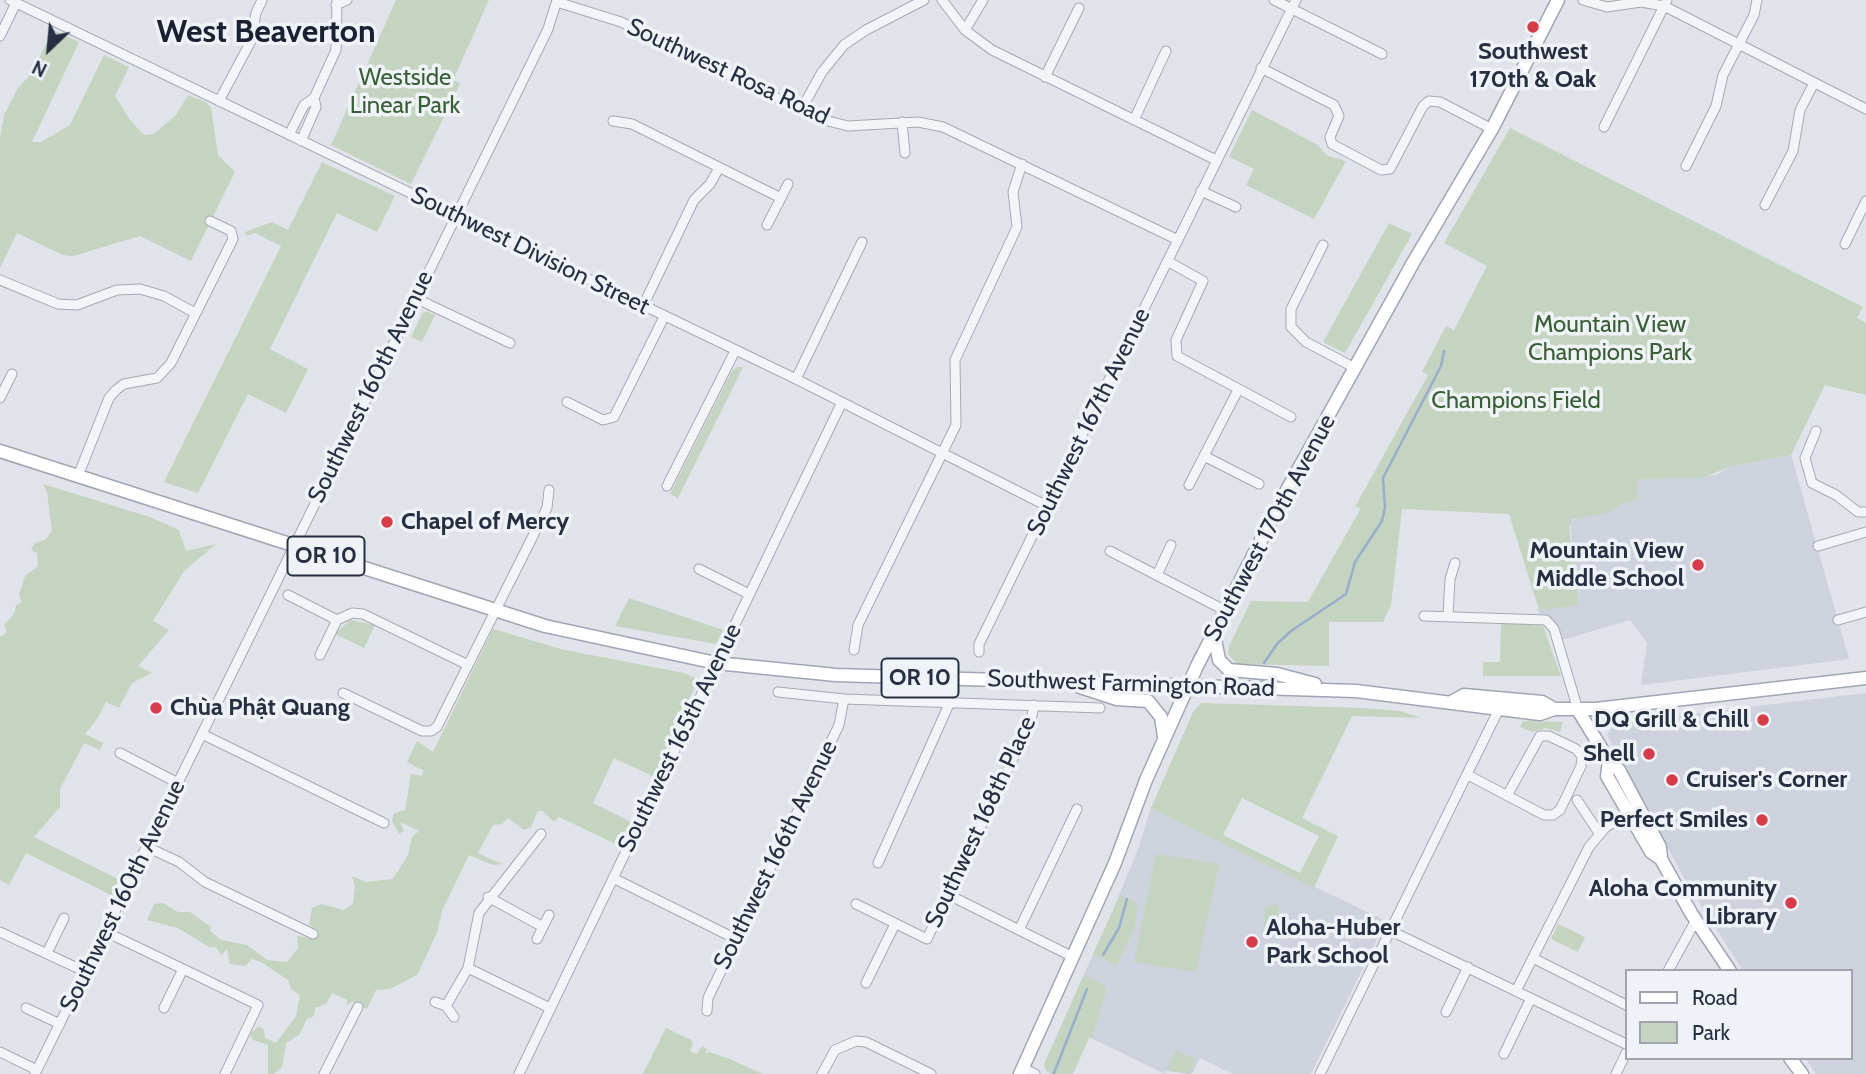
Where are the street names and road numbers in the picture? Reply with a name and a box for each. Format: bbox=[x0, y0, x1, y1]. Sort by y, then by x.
street label: Southwest Rosa Road bbox=[622, 13, 834, 131]
street label: Southwest Division Street bbox=[406, 181, 654, 321]
street label: Southwest 160th Avenue bbox=[302, 266, 440, 508]
street label: Southwest 167th Avenue bbox=[1021, 304, 1157, 540]
street label: Southwest 170th Avenue bbox=[1198, 410, 1342, 646]
road number: OR 10 bbox=[288, 536, 364, 576]
street label: Southwest 165th Avenue bbox=[612, 619, 748, 857]
road number: OR 10 bbox=[881, 658, 958, 698]
street label: Southwest Farmington Road bbox=[987, 665, 1275, 703]
street label: Southwest 168th Place bbox=[919, 712, 1043, 932]
street label: Southwest 166th Avenue bbox=[708, 736, 844, 974]
street label: Southwest 160th Avenue bbox=[54, 775, 192, 1017]

